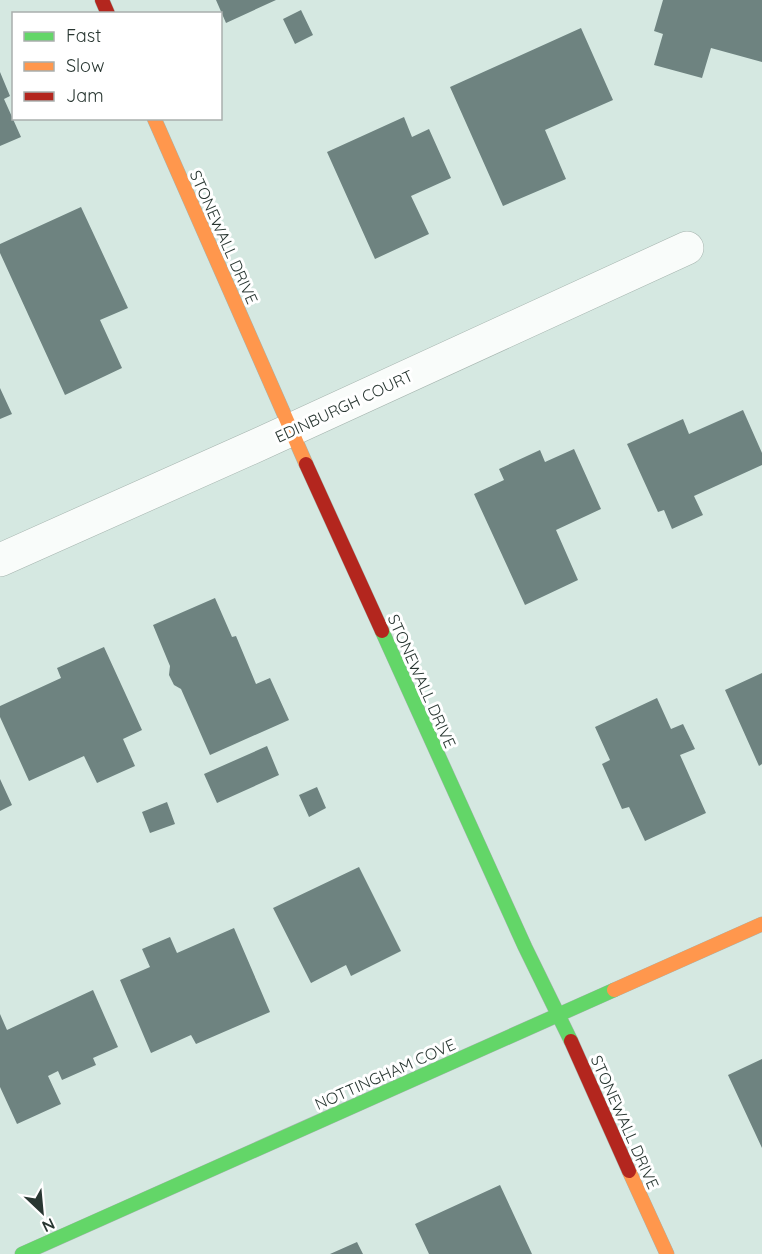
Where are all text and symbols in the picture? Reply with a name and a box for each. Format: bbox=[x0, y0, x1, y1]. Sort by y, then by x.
legend bbox=[12, 12, 222, 120]
text: Fast bbox=[66, 24, 101, 47]
text: Slow bbox=[66, 54, 104, 77]
text: Jam bbox=[66, 84, 104, 107]
street label: STONEWALL DRIVE bbox=[186, 167, 262, 307]
street label: EDINBURGH COURT bbox=[272, 365, 416, 447]
street label: STONEWALL DRIVE bbox=[384, 611, 460, 751]
street label: NOTTINGHAM COVE bbox=[312, 1034, 458, 1114]
street label: STONEWALL DRIVE bbox=[587, 1052, 663, 1192]
north arrow bbox=[12, 1182, 72, 1242]
text: N bbox=[39, 1214, 58, 1237]

